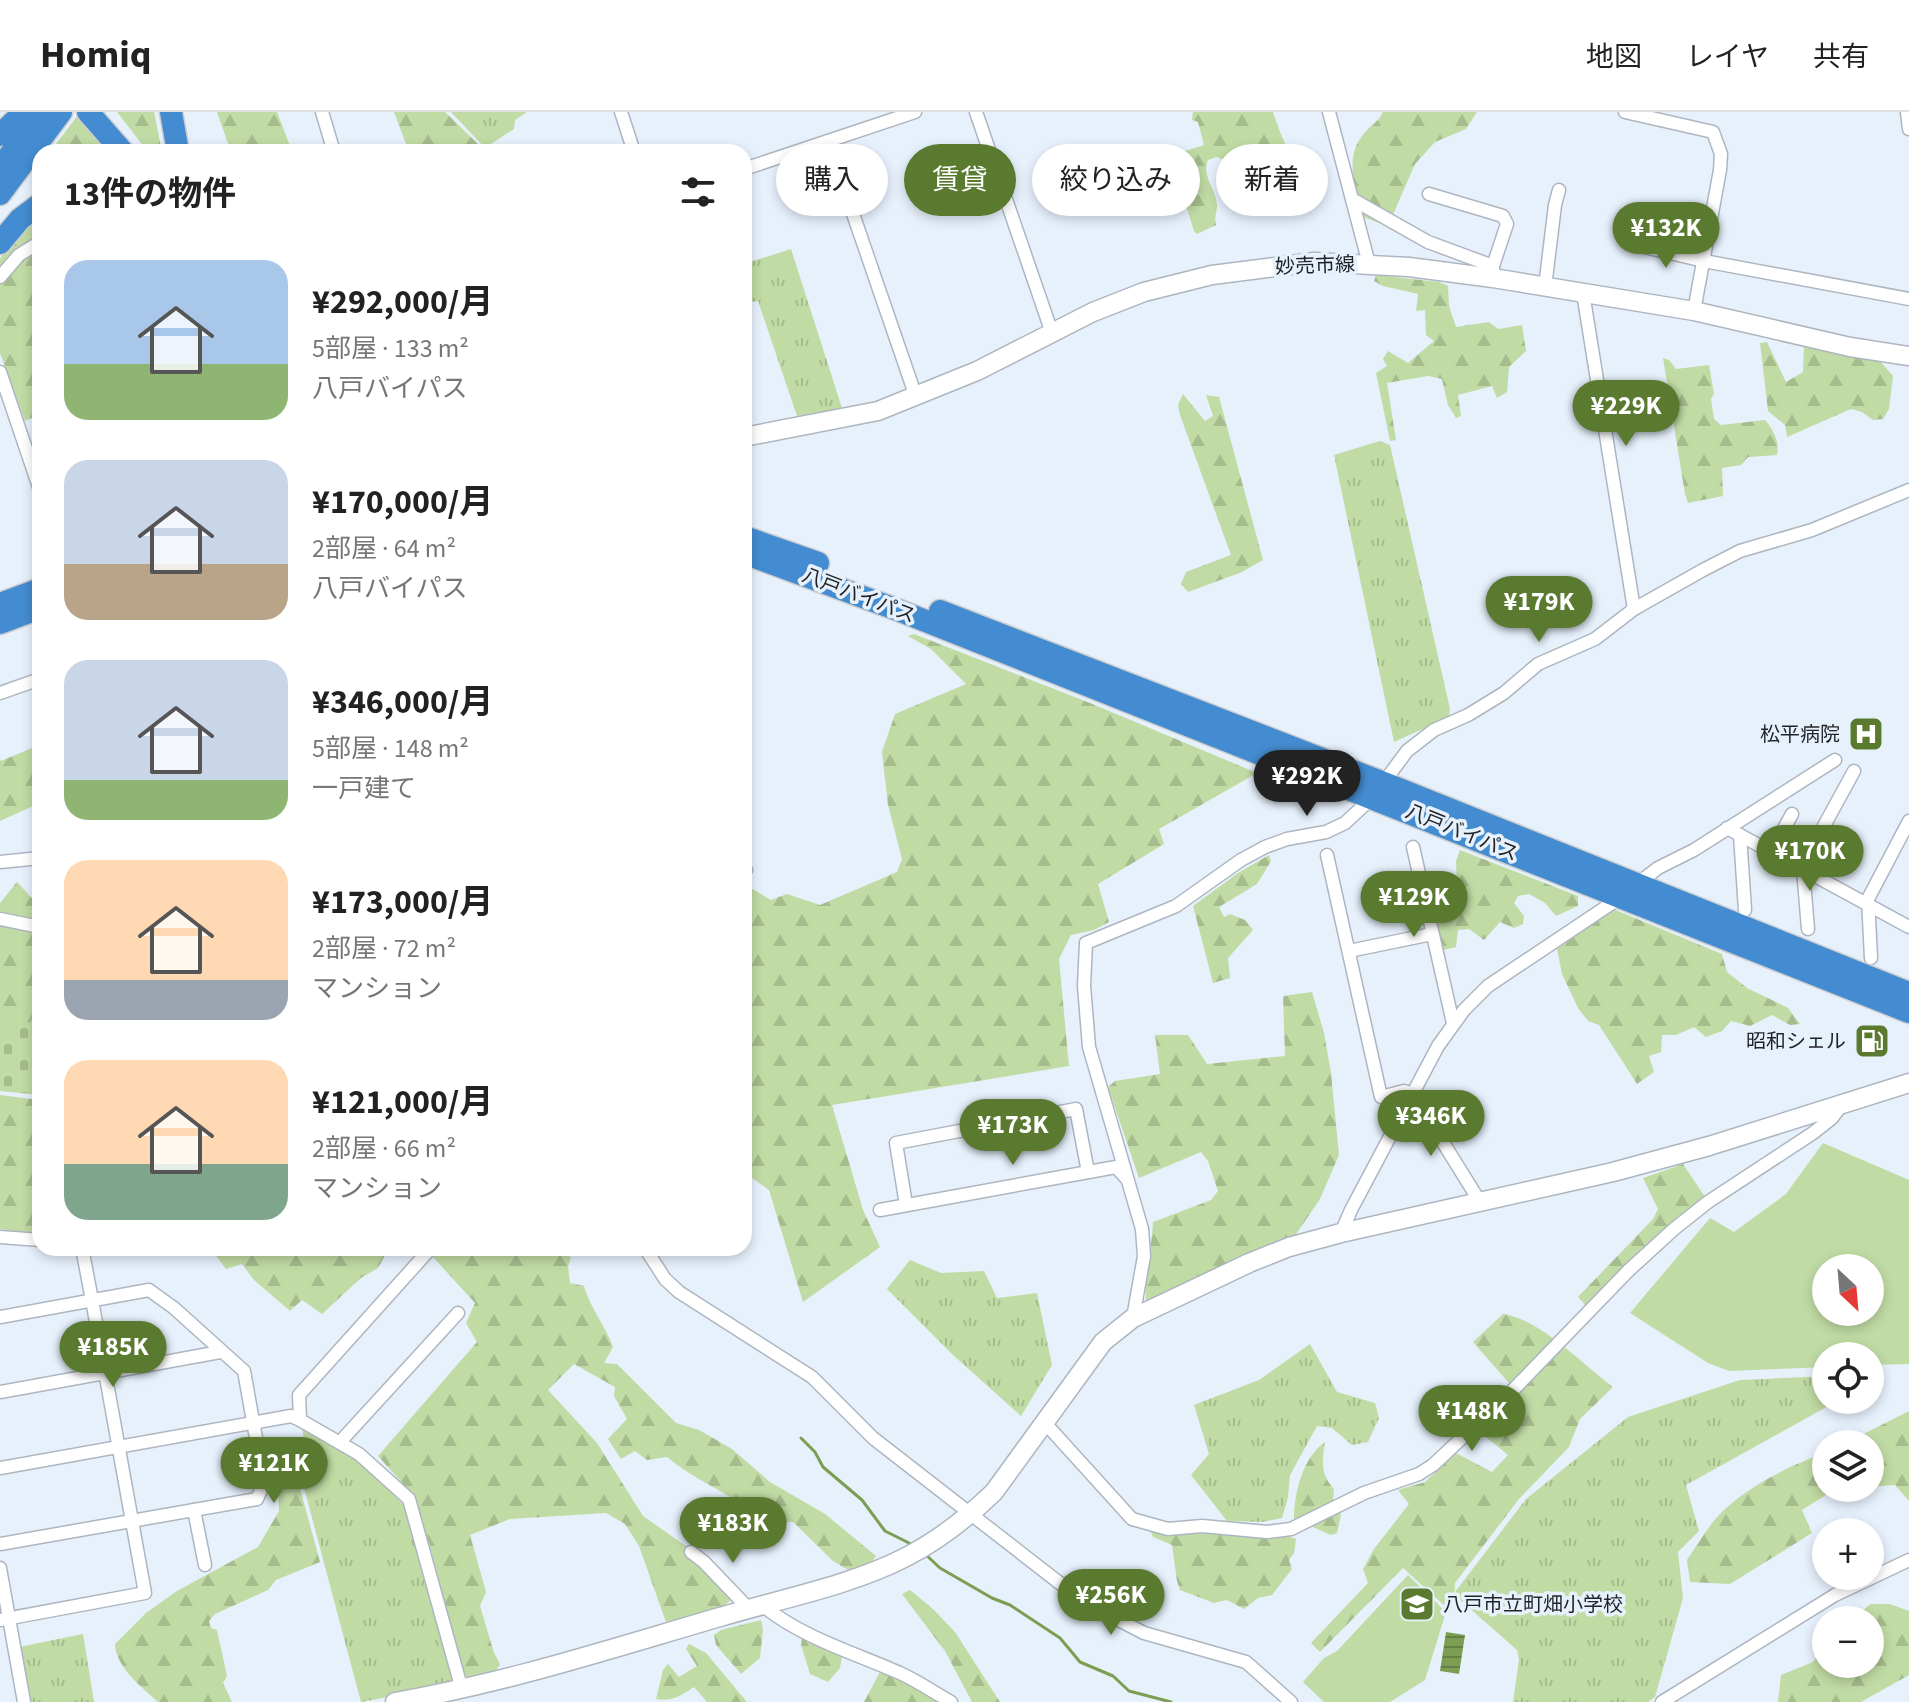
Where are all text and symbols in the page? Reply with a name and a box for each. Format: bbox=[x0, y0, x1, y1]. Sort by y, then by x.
text: Homiq bbox=[40, 28, 152, 82]
text: 地図 bbox=[1586, 37, 1642, 77]
text: レイヤ bbox=[1686, 37, 1769, 77]
text: 共有 bbox=[1813, 37, 1869, 77]
chip: 購入 bbox=[776, 144, 888, 216]
chip: 賃貸 bbox=[904, 144, 1016, 216]
chip: 絞り込み bbox=[1032, 144, 1200, 216]
chip: 新着 bbox=[1216, 144, 1328, 216]
text: 13件の物件 bbox=[64, 170, 236, 219]
icon: filters bbox=[676, 170, 720, 214]
pin: ¥132K bbox=[1610, 202, 1722, 270]
text: ¥132K bbox=[1631, 209, 1701, 246]
street label: 妙売市線 bbox=[1275, 251, 1355, 281]
text: ¥292,000/月 bbox=[312, 278, 493, 327]
icon: home bbox=[128, 292, 224, 388]
text: 5部屋 · 133 m² bbox=[312, 330, 469, 367]
text: 八戸バイパス bbox=[312, 370, 467, 407]
pin: ¥229K bbox=[1570, 380, 1682, 448]
text: ¥229K bbox=[1591, 387, 1661, 424]
text: ¥170,000/月 bbox=[312, 478, 493, 527]
icon: home bbox=[128, 492, 224, 588]
text: 2部屋 · 64 m² bbox=[312, 530, 456, 567]
street label: 八戸バイパス bbox=[798, 561, 919, 630]
text: 八戸バイパス bbox=[312, 570, 467, 607]
pin: ¥179K bbox=[1483, 576, 1595, 644]
text: ¥179K bbox=[1504, 583, 1574, 620]
text: ¥346,000/月 bbox=[312, 678, 493, 727]
icon: home bbox=[128, 692, 224, 788]
hospital icon: 松平病院 bbox=[1847, 715, 1885, 753]
place label: 松平病院 bbox=[1760, 721, 1840, 749]
text: 5部屋 · 148 m² bbox=[312, 730, 469, 767]
pin: ¥292K bbox=[1251, 750, 1363, 818]
text: ¥292K bbox=[1272, 757, 1342, 794]
text: 一戸建て bbox=[312, 770, 416, 807]
street label: 八戸バイパス bbox=[1401, 798, 1522, 868]
pin: ¥170K bbox=[1754, 825, 1866, 893]
text: ¥170K bbox=[1775, 832, 1845, 869]
pin: ¥129K bbox=[1358, 871, 1470, 939]
text: ¥173,000/月 bbox=[312, 878, 493, 927]
text: ¥129K bbox=[1379, 878, 1449, 915]
icon: home bbox=[128, 892, 224, 988]
text: 2部屋 · 72 m² bbox=[312, 930, 456, 967]
text: マンション bbox=[312, 970, 442, 1007]
fuel station icon: 昭和シェル bbox=[1853, 1022, 1891, 1060]
place label: 昭和シェル bbox=[1746, 1028, 1846, 1056]
text: ¥121,000/月 bbox=[312, 1078, 493, 1127]
pin: ¥346K bbox=[1375, 1090, 1487, 1158]
icon: home bbox=[128, 1092, 224, 1188]
text: ¥346K bbox=[1396, 1097, 1466, 1134]
pin: ¥173K bbox=[957, 1099, 1069, 1167]
text: ¥173K bbox=[978, 1106, 1048, 1143]
text: 2部屋 · 66 m² bbox=[312, 1130, 456, 1167]
text: マンション bbox=[312, 1170, 442, 1207]
north arrow bbox=[1812, 1254, 1884, 1326]
map controls bbox=[1812, 1254, 1884, 1678]
pin: ¥185K bbox=[57, 1321, 169, 1389]
text: ¥185K bbox=[78, 1328, 148, 1365]
button: locate bbox=[1812, 1342, 1884, 1414]
pin: ¥148K bbox=[1416, 1385, 1528, 1453]
text: ¥148K bbox=[1437, 1392, 1507, 1429]
button: layers bbox=[1812, 1430, 1884, 1502]
pin: ¥121K bbox=[218, 1437, 330, 1505]
text: ¥121K bbox=[239, 1444, 309, 1481]
pin: ¥183K bbox=[677, 1497, 789, 1565]
text: ¥183K bbox=[698, 1504, 768, 1541]
button: + bbox=[1812, 1518, 1884, 1590]
pin: ¥256K bbox=[1055, 1569, 1167, 1637]
text: ¥256K bbox=[1076, 1576, 1146, 1613]
school or university icon: 八戸市立町畑小学校 bbox=[1398, 1585, 1436, 1623]
place label: 八戸市立町畑小学校 bbox=[1443, 1591, 1623, 1619]
button: − bbox=[1812, 1606, 1884, 1678]

